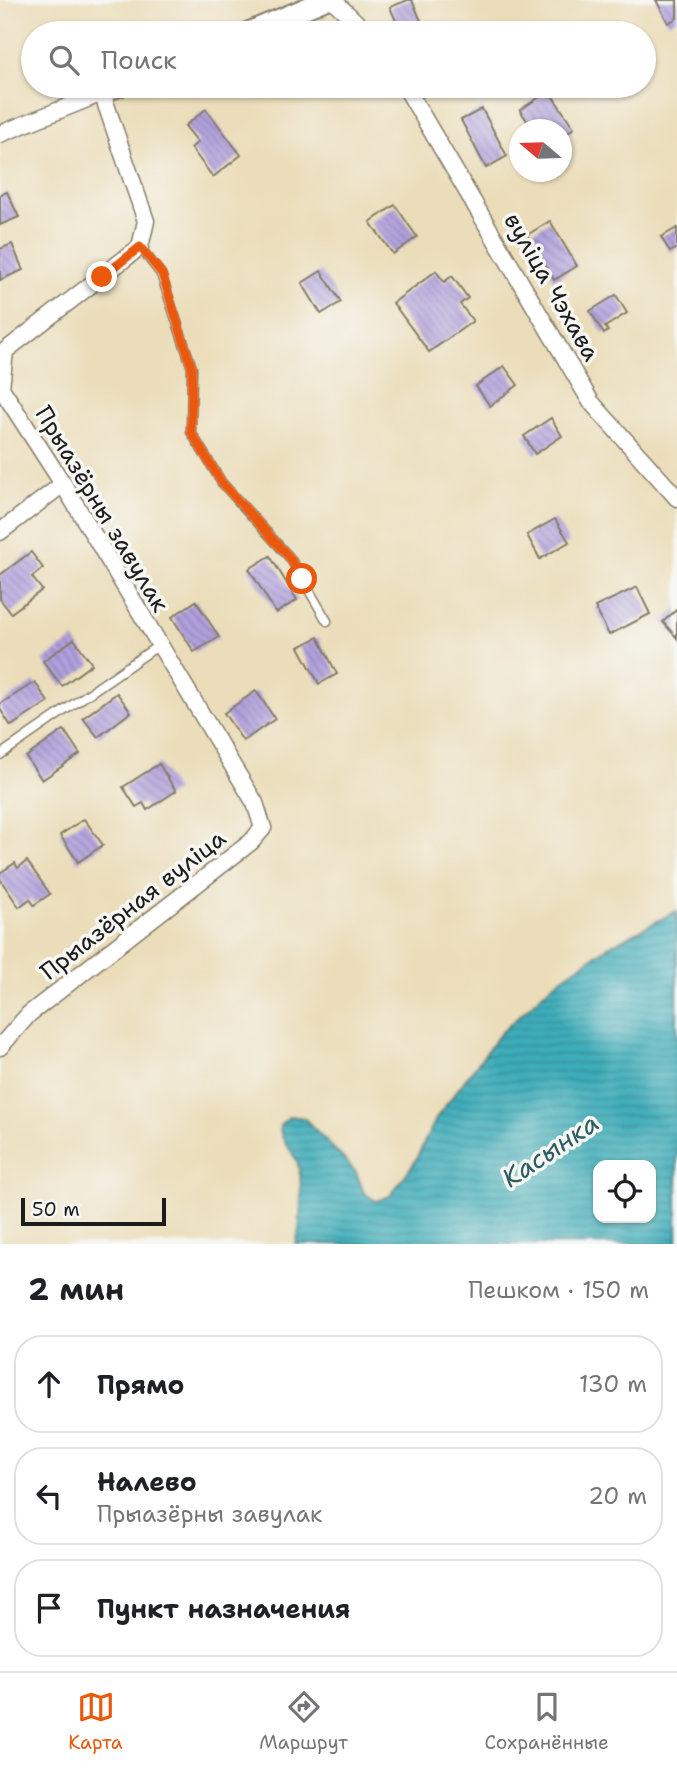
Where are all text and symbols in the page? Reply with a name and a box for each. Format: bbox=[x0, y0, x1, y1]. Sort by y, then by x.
search box bbox=[21, 21, 656, 98]
icon: search bbox=[45, 41, 83, 79]
text: Поиск bbox=[101, 42, 177, 77]
north arrow bbox=[509, 119, 572, 182]
street label: вуліца Чэхава bbox=[497, 207, 607, 367]
route end bbox=[86, 261, 117, 292]
street label: Прыазёрны завулак bbox=[28, 400, 176, 618]
route start bbox=[286, 563, 317, 594]
street label: Прыазёрная вуліца bbox=[34, 822, 232, 988]
water label: Касынка bbox=[495, 1105, 605, 1195]
map controls bbox=[593, 1160, 656, 1223]
button: locate bbox=[593, 1160, 656, 1223]
scale bar bbox=[21, 1195, 166, 1227]
text: 50 m bbox=[32, 1197, 80, 1222]
text: 2 мин bbox=[28, 1269, 124, 1310]
text: Пешком · 150 m bbox=[468, 1275, 649, 1305]
icon: ahead bbox=[30, 1365, 68, 1403]
text: Прямо bbox=[97, 1367, 185, 1402]
text: 130 m bbox=[579, 1369, 647, 1399]
text: Налево bbox=[97, 1464, 197, 1499]
icon: left bbox=[30, 1477, 68, 1515]
text: 20 m bbox=[588, 1481, 647, 1511]
text: Прыазёрны завулак bbox=[97, 1499, 322, 1529]
icon: arrive bbox=[30, 1589, 68, 1627]
text: Пункт назначения bbox=[97, 1591, 350, 1626]
tab: Карта bbox=[68, 1688, 123, 1755]
tab: Маршрут bbox=[259, 1688, 348, 1755]
tab: Сохранённые bbox=[485, 1688, 609, 1755]

